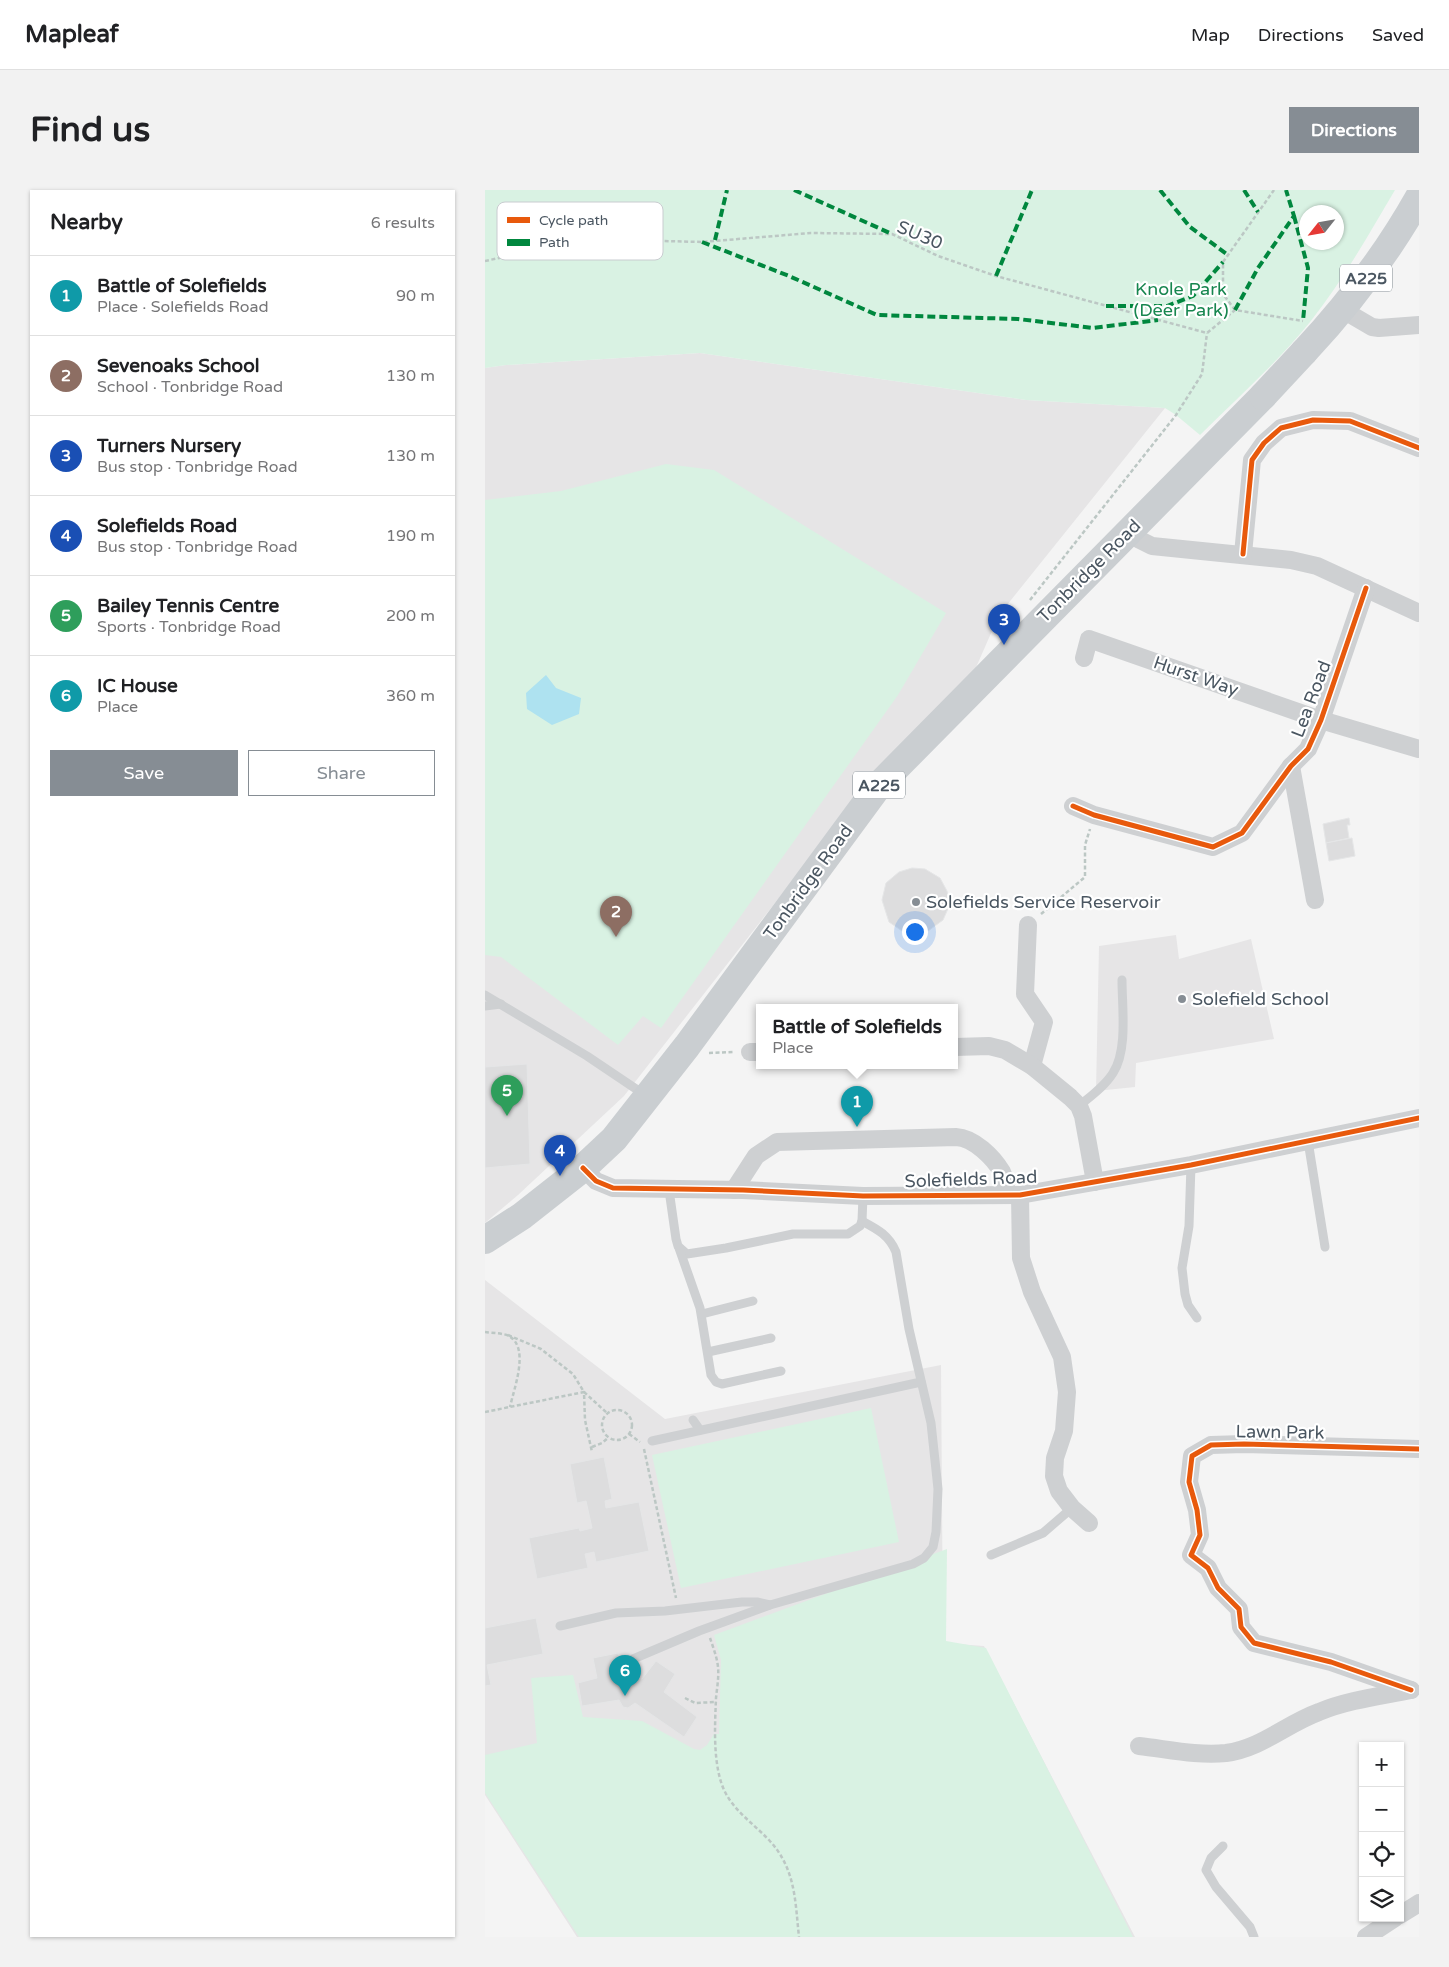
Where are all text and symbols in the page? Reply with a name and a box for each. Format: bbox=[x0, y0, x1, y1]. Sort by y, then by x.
text: Mapleaf bbox=[25, 20, 119, 49]
text: Map bbox=[1191, 24, 1230, 46]
text: Directions bbox=[1258, 24, 1344, 46]
text: Saved bbox=[1372, 24, 1424, 46]
button: Directions bbox=[1289, 107, 1419, 153]
text: Find us bbox=[30, 109, 150, 151]
legend bbox=[497, 202, 663, 260]
north arrow bbox=[1299, 205, 1344, 250]
text: Nearby bbox=[50, 210, 123, 235]
text: Cycle path bbox=[539, 212, 608, 229]
text: 6 results bbox=[371, 213, 435, 233]
street label: SU30 bbox=[894, 216, 946, 254]
text: Path bbox=[539, 234, 570, 251]
road number: A225 bbox=[1340, 265, 1392, 292]
text: Battle of Solefields bbox=[97, 275, 267, 297]
park label: Knole Park (Deer Park) bbox=[1133, 278, 1229, 321]
text: 1 bbox=[61, 286, 71, 306]
text: 90 m bbox=[396, 286, 435, 306]
text: Place · Solefields Road bbox=[97, 297, 269, 317]
text: Sevenoaks School bbox=[97, 355, 259, 377]
text: 2 bbox=[61, 366, 71, 386]
text: 130 m bbox=[386, 366, 435, 386]
text: School · Tonbridge Road bbox=[97, 377, 283, 397]
text: Turners Nursery bbox=[97, 435, 241, 457]
text: 3 bbox=[61, 446, 71, 466]
text: 130 m bbox=[386, 446, 435, 466]
text: Bus stop · Tonbridge Road bbox=[97, 457, 298, 477]
text: Solefields Road bbox=[97, 515, 237, 537]
street label: Tonbridge Road bbox=[1033, 515, 1145, 627]
text: 4 bbox=[61, 526, 71, 546]
text: 190 m bbox=[386, 526, 435, 546]
text: Bus stop · Tonbridge Road bbox=[97, 537, 298, 557]
text: Bailey Tennis Centre bbox=[97, 595, 279, 617]
pin: 3 bbox=[988, 604, 1020, 645]
text: 5 bbox=[61, 606, 71, 626]
text: 200 m bbox=[386, 606, 435, 626]
text: Sports · Tonbridge Road bbox=[97, 617, 281, 637]
street label: Hurst Way bbox=[1151, 651, 1242, 701]
street label: Lea Road bbox=[1286, 657, 1336, 741]
text: IC House bbox=[97, 675, 178, 697]
text: 6 bbox=[61, 686, 71, 706]
text: 360 m bbox=[386, 686, 435, 706]
text: Place bbox=[97, 697, 138, 717]
button: Save bbox=[50, 750, 238, 796]
button: Share bbox=[248, 750, 435, 796]
road number: A225 bbox=[853, 772, 905, 798]
street label: Tonbridge Road bbox=[759, 820, 857, 944]
place label: Solefields Service Reservoir bbox=[926, 891, 1161, 913]
pin: 2 bbox=[600, 896, 632, 937]
marker: Solefields Service Reservoir bbox=[910, 896, 922, 908]
your location bbox=[902, 919, 928, 945]
place label: Solefield School bbox=[1192, 988, 1329, 1010]
marker: Solefield School bbox=[1176, 993, 1188, 1005]
popup bbox=[756, 1004, 958, 1069]
text: Battle of Solefields bbox=[772, 1016, 942, 1038]
text: Place bbox=[772, 1038, 813, 1058]
pin: 5 bbox=[491, 1075, 523, 1116]
pin: 1 bbox=[841, 1086, 873, 1127]
pin: 4 bbox=[544, 1135, 576, 1176]
street label: Solefields Road bbox=[904, 1166, 1038, 1192]
street label: Lawn Park bbox=[1235, 1420, 1325, 1444]
pin: 6 bbox=[609, 1655, 641, 1696]
map controls bbox=[1359, 1742, 1404, 1922]
button: + bbox=[1359, 1742, 1404, 1787]
button: − bbox=[1359, 1787, 1404, 1832]
button: locate bbox=[1359, 1832, 1404, 1877]
button: layers bbox=[1359, 1877, 1404, 1922]

